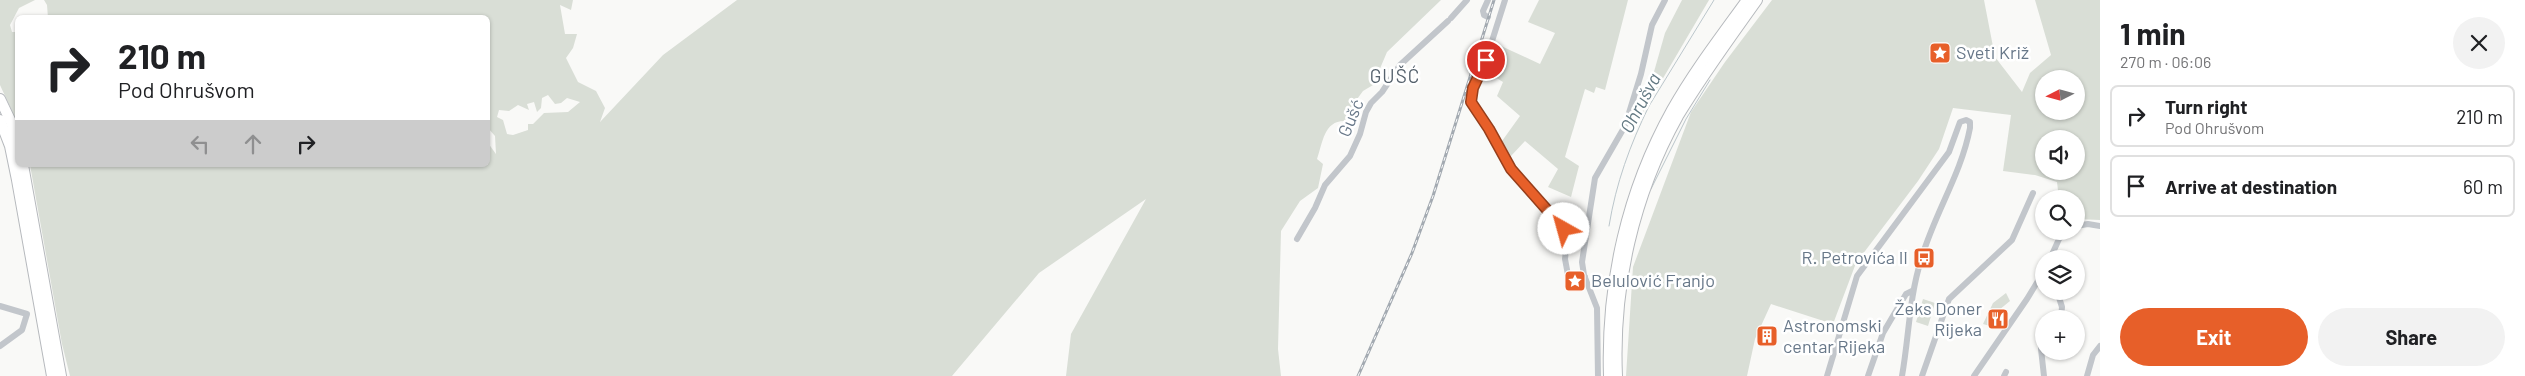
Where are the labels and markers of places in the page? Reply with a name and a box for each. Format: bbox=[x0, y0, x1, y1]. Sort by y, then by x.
pin bbox=[1465, 39, 1507, 81]
place icon: Sveti Križ bbox=[1928, 41, 1952, 65]
place label: Sveti Križ bbox=[1956, 41, 2029, 63]
place label: R. Petrovića II bbox=[1801, 246, 1908, 268]
bus stop icon: R. Petrovića II bbox=[1912, 246, 1936, 270]
place icon: Belulović Franjo bbox=[1563, 269, 1587, 293]
place label: Belulović Franjo bbox=[1591, 269, 1715, 291]
place label: Žeks Doner Rijeka bbox=[1895, 297, 1982, 340]
restaurant icon: Žeks Doner Rijeka bbox=[1986, 307, 2010, 331]
place label: Astronomski centar Rijeka bbox=[1783, 314, 1885, 357]
building icon: Astronomski centar Rijeka bbox=[1755, 324, 1779, 348]

